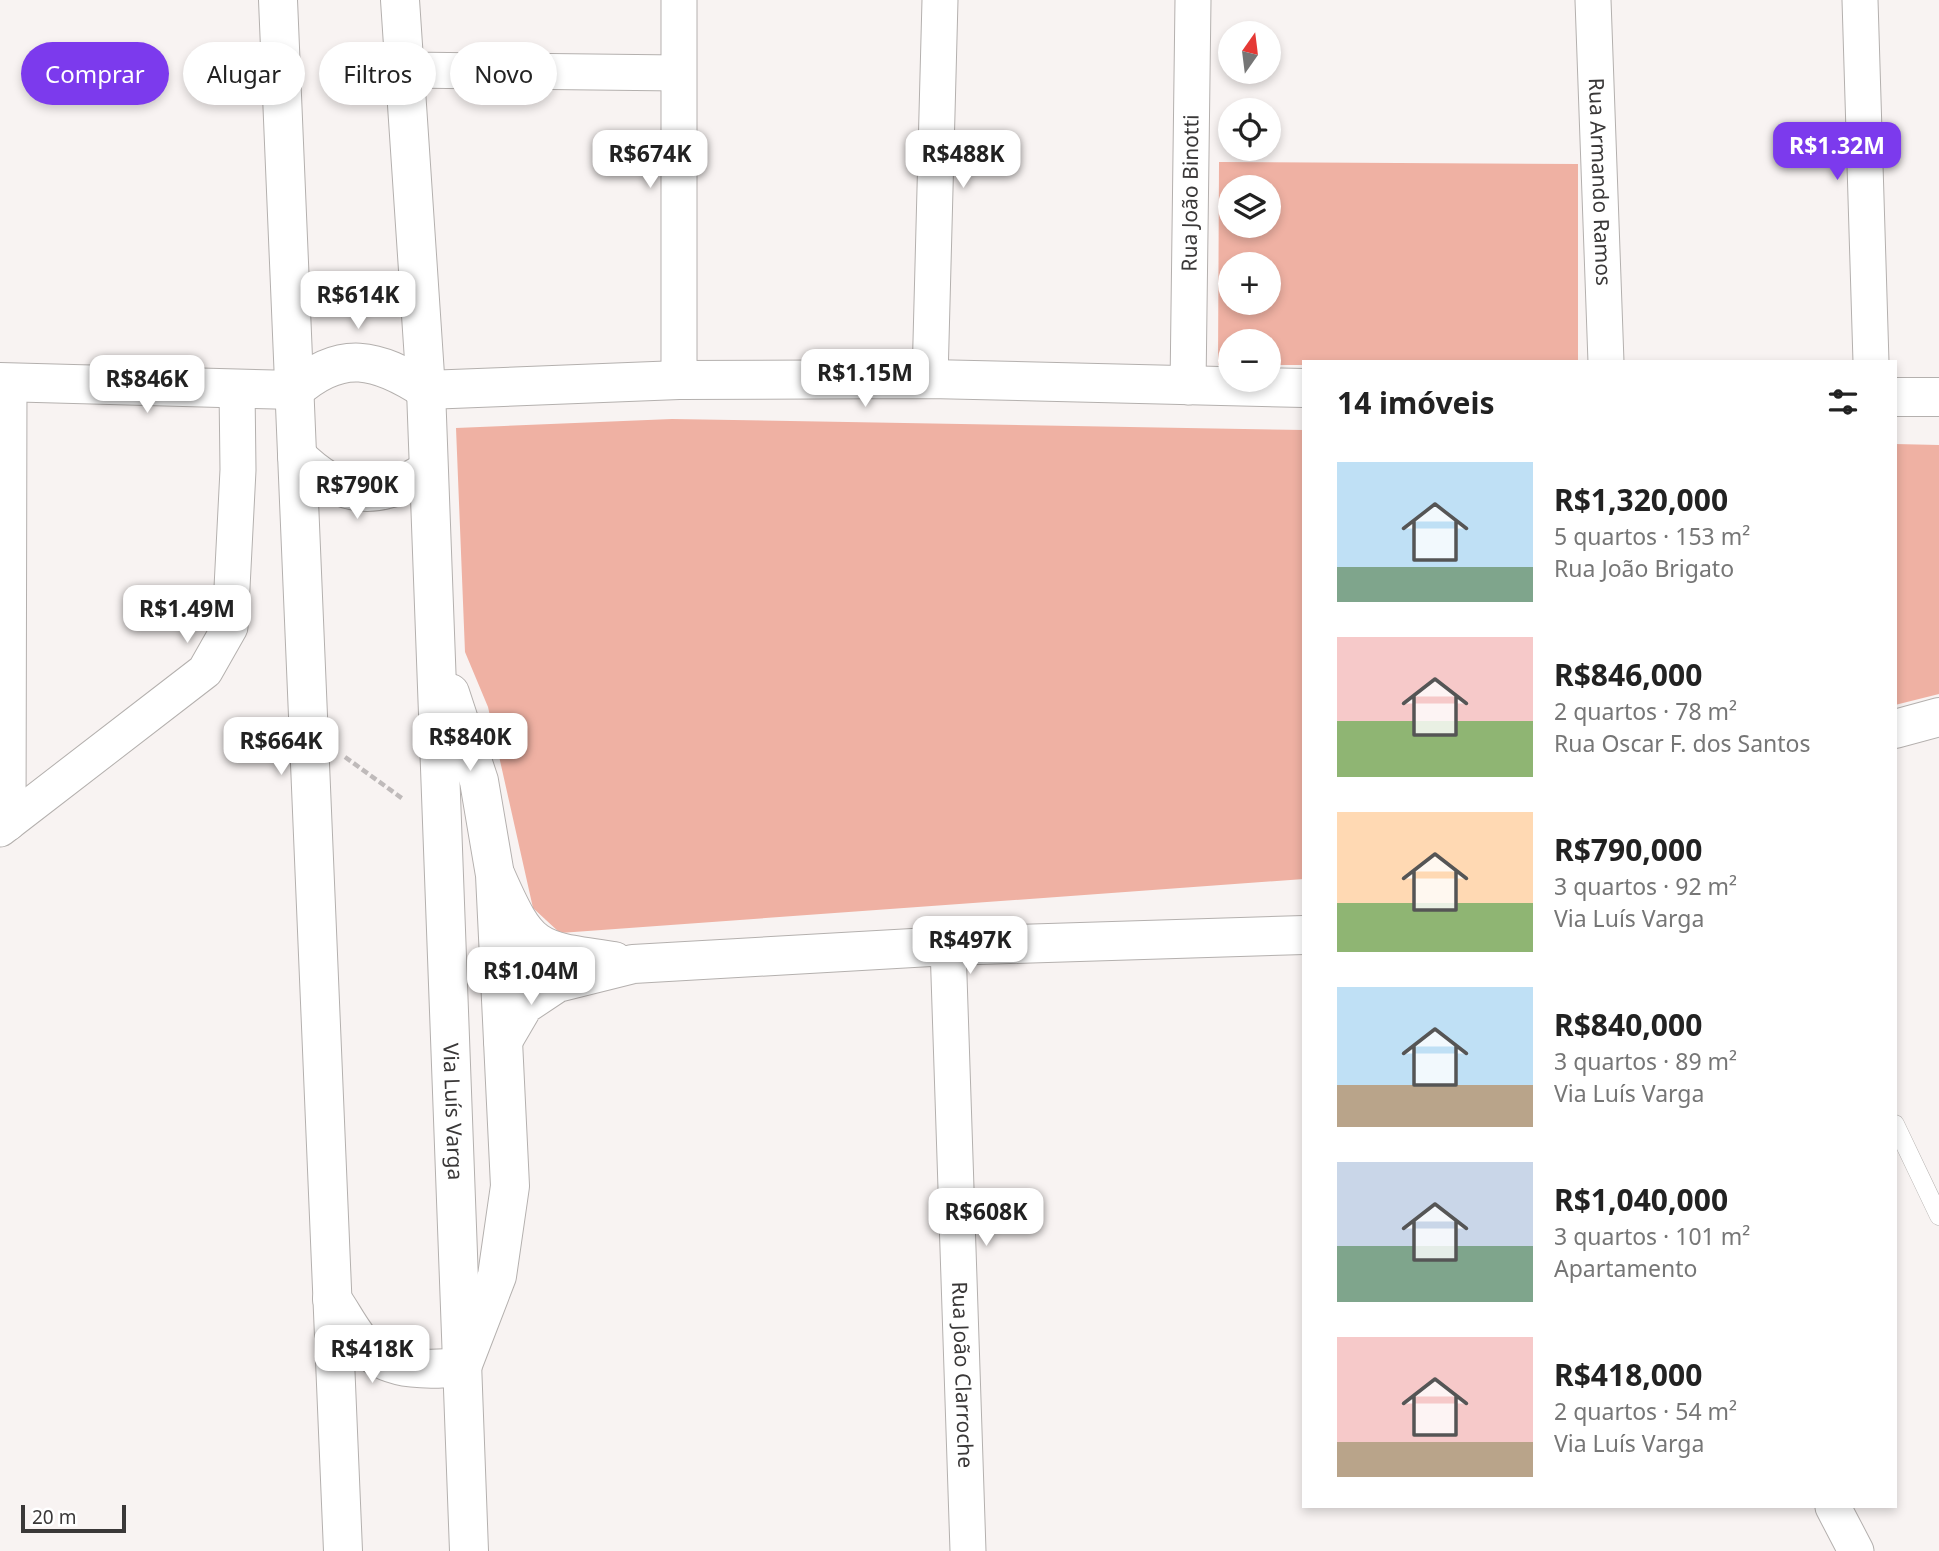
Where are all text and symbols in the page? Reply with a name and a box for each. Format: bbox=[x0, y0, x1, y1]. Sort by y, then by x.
north arrow bbox=[1218, 21, 1281, 84]
map controls bbox=[1218, 21, 1281, 392]
chip: Comprar bbox=[21, 42, 169, 105]
chip: Alugar bbox=[183, 42, 305, 105]
chip: Filtros bbox=[319, 42, 436, 105]
chip: Novo bbox=[450, 42, 557, 105]
street label: Rua Armando Ramos bbox=[1583, 77, 1618, 286]
button: locate bbox=[1218, 98, 1281, 161]
street label: Rua João Binotti bbox=[1174, 114, 1205, 272]
pin: R$1.32M bbox=[1772, 122, 1902, 182]
text: R$1.32M bbox=[1789, 129, 1885, 161]
pin: R$674K bbox=[593, 130, 707, 190]
pin: R$488K bbox=[906, 130, 1020, 190]
text: R$674K bbox=[609, 137, 691, 169]
text: R$488K bbox=[922, 137, 1004, 169]
button: layers bbox=[1218, 175, 1281, 238]
button: + bbox=[1218, 252, 1281, 315]
pin: R$614K bbox=[301, 272, 415, 331]
text: R$614K bbox=[317, 278, 399, 310]
button: − bbox=[1218, 329, 1281, 392]
pin: R$1.15M bbox=[800, 350, 930, 409]
pin: R$846K bbox=[90, 356, 204, 415]
text: R$1.15M bbox=[817, 356, 913, 388]
text: R$846K bbox=[106, 362, 188, 394]
text: 14 imóveis bbox=[1337, 382, 1495, 423]
icon: filters bbox=[1824, 383, 1862, 421]
pin: R$790K bbox=[300, 462, 414, 521]
text: R$790K bbox=[316, 468, 398, 500]
text: R$1,320,000 bbox=[1554, 479, 1728, 520]
icon: home bbox=[1393, 490, 1477, 574]
text: 5 quartos · 153 m² bbox=[1554, 520, 1750, 552]
text: Rua João Brigato bbox=[1554, 552, 1734, 584]
pin: R$1.49M bbox=[122, 586, 252, 645]
text: R$1.49M bbox=[139, 592, 235, 624]
text: R$846,000 bbox=[1554, 654, 1702, 695]
icon: home bbox=[1393, 665, 1477, 749]
text: 2 quartos · 78 m² bbox=[1554, 695, 1737, 727]
pin: R$840K bbox=[413, 714, 527, 773]
pin: R$664K bbox=[224, 718, 338, 777]
text: R$840K bbox=[429, 720, 511, 752]
text: R$664K bbox=[240, 724, 322, 756]
text: Rua Oscar F. dos Santos bbox=[1554, 727, 1811, 759]
text: R$790,000 bbox=[1554, 829, 1702, 870]
icon: home bbox=[1393, 840, 1477, 924]
text: 3 quartos · 92 m² bbox=[1554, 870, 1737, 902]
text: Via Luís Varga bbox=[1554, 902, 1704, 934]
pin: R$497K bbox=[913, 916, 1027, 976]
text: R$497K bbox=[929, 923, 1011, 955]
pin: R$1.04M bbox=[466, 948, 596, 1007]
text: R$1.04M bbox=[483, 954, 579, 986]
text: R$840,000 bbox=[1554, 1004, 1702, 1045]
icon: home bbox=[1393, 1015, 1477, 1099]
street label: Via Luís Varga bbox=[437, 1042, 470, 1181]
text: 3 quartos · 89 m² bbox=[1554, 1045, 1737, 1077]
text: Via Luís Varga bbox=[1554, 1077, 1704, 1109]
text: R$1,040,000 bbox=[1554, 1179, 1728, 1220]
pin: R$608K bbox=[929, 1188, 1043, 1248]
icon: home bbox=[1393, 1190, 1477, 1274]
text: R$608K bbox=[945, 1195, 1027, 1227]
text: 3 quartos · 101 m² bbox=[1554, 1220, 1750, 1252]
text: Apartamento bbox=[1554, 1252, 1697, 1284]
street label: Rua João Clarroche bbox=[946, 1281, 980, 1469]
pin: R$418K bbox=[315, 1326, 429, 1385]
text: R$418K bbox=[331, 1332, 413, 1364]
text: R$418,000 bbox=[1554, 1354, 1702, 1395]
icon: home bbox=[1393, 1365, 1477, 1449]
text: 2 quartos · 54 m² bbox=[1554, 1395, 1737, 1427]
text: Via Luís Varga bbox=[1554, 1427, 1704, 1459]
scale bar bbox=[21, 1502, 126, 1534]
text: 20 m bbox=[32, 1504, 76, 1530]

